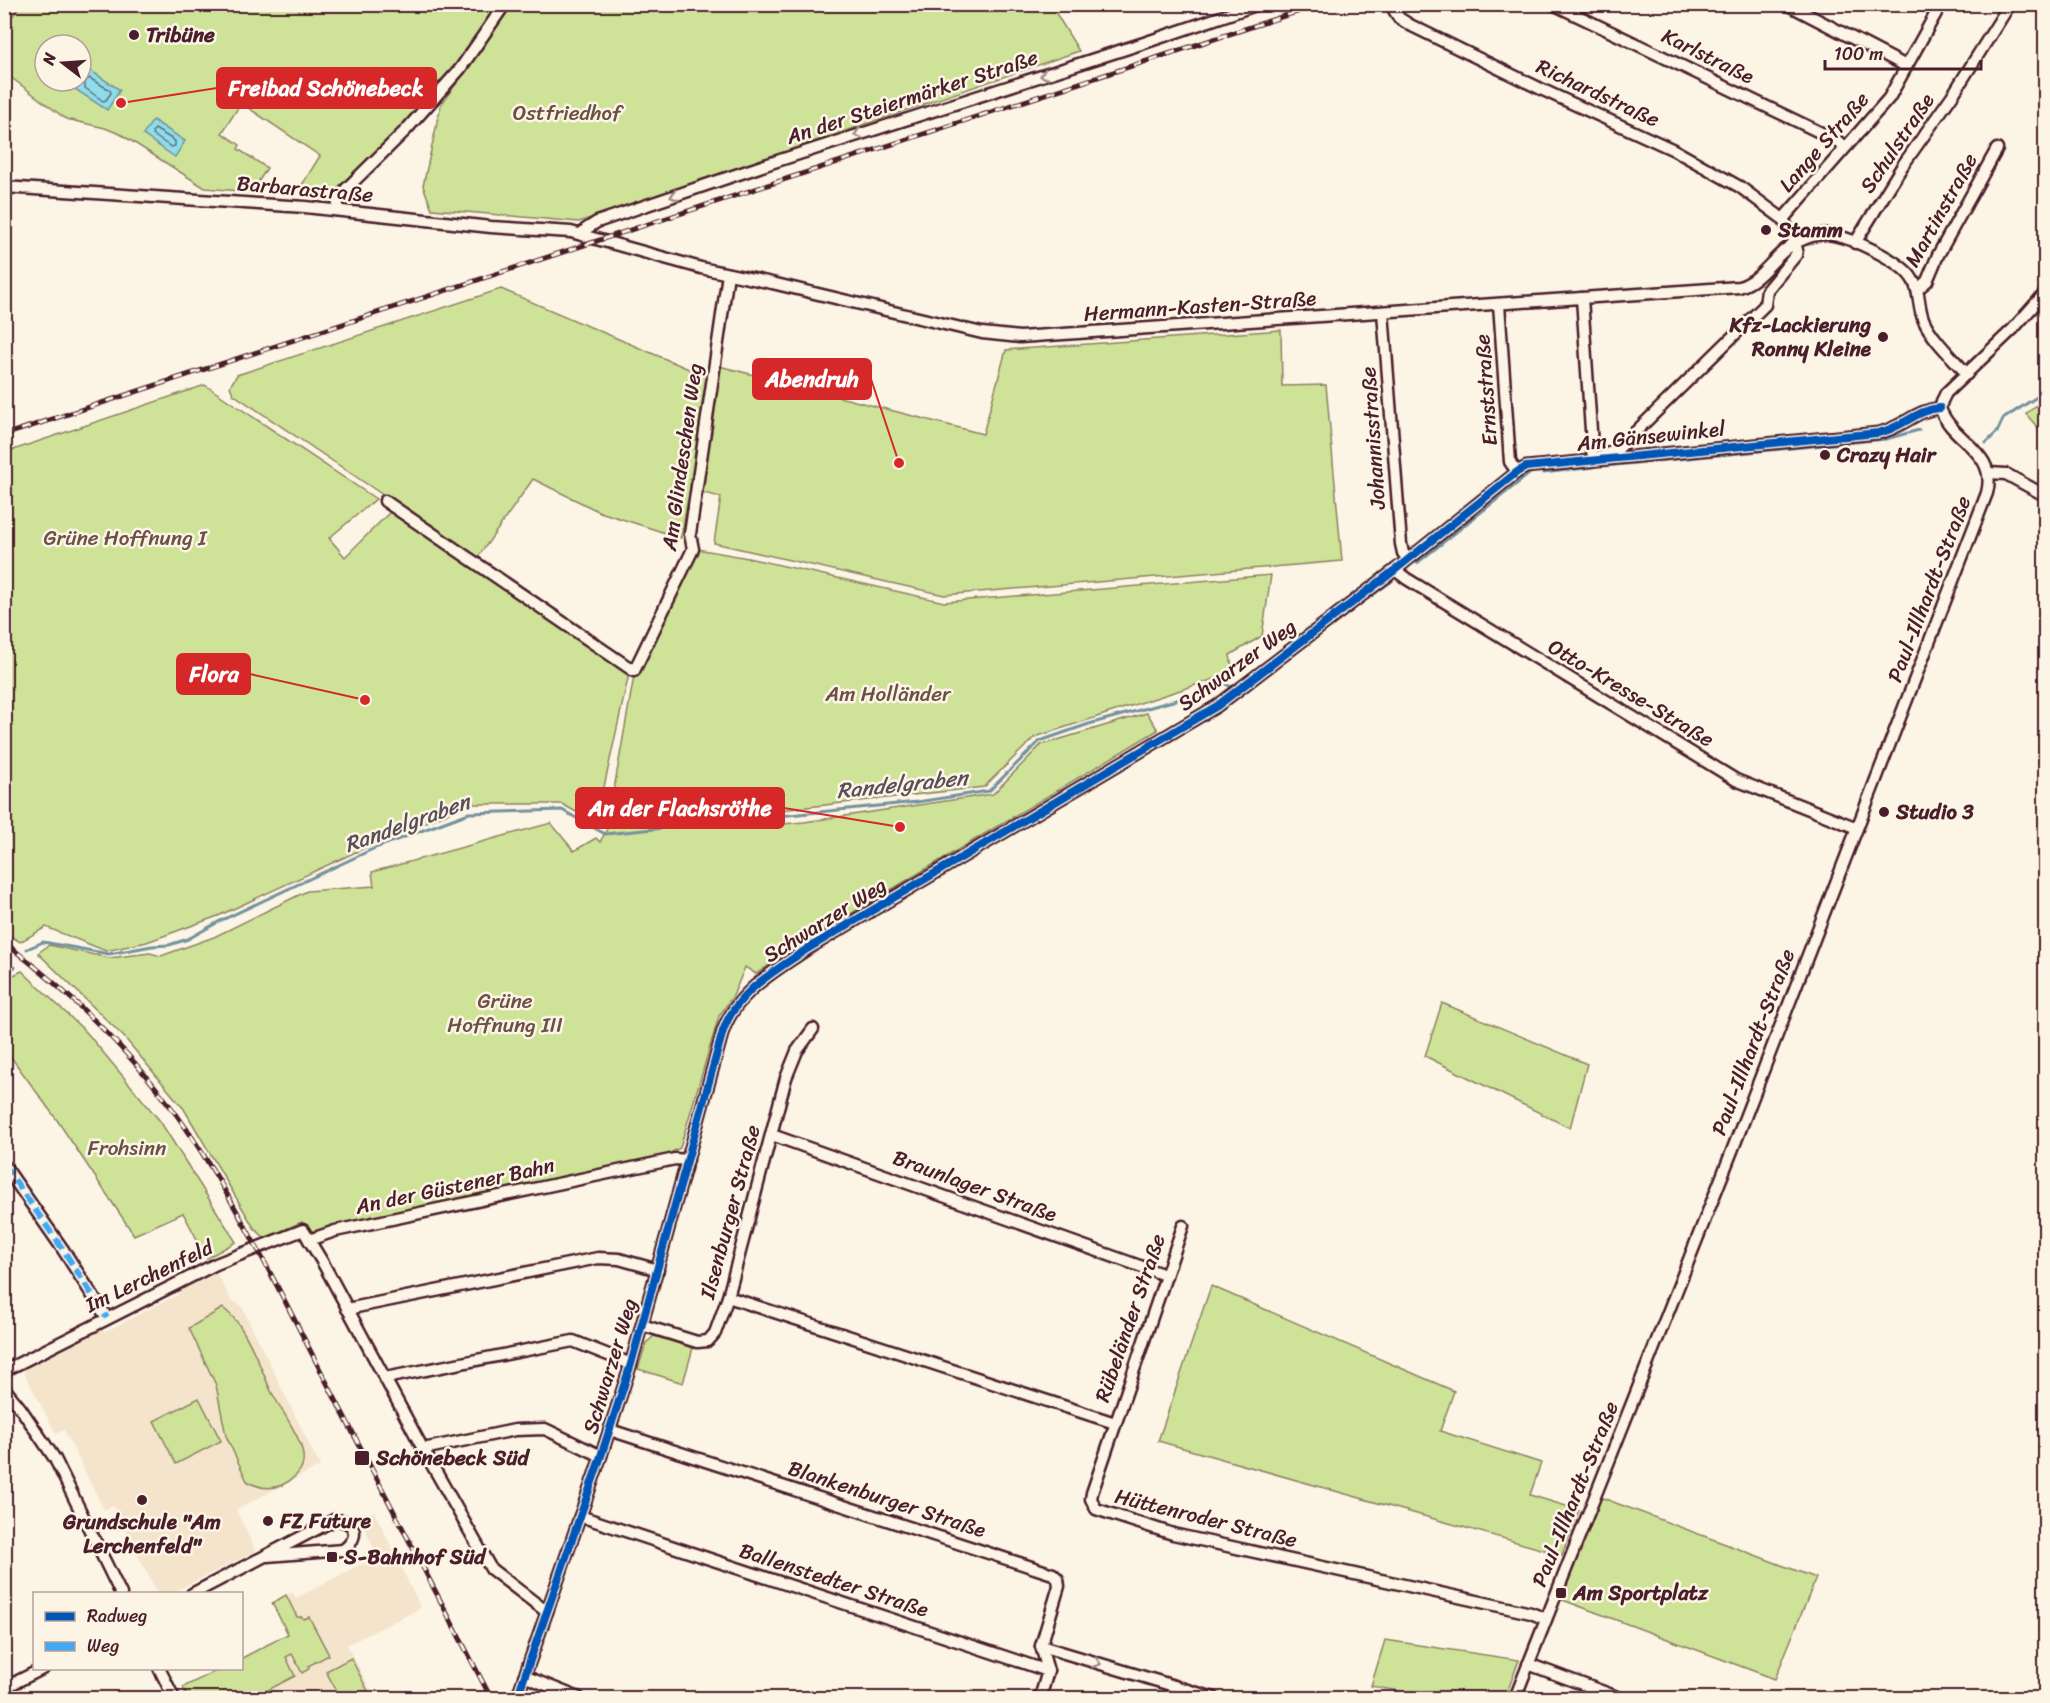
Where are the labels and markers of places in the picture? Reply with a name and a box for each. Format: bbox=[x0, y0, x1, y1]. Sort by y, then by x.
place label: Tribüne bbox=[146, 16, 215, 54]
marker: Tribüne bbox=[127, 28, 141, 42]
callout: Freibad Schönebeck bbox=[217, 68, 436, 108]
place label: Stamm bbox=[1777, 211, 1843, 249]
marker: Stamm bbox=[1759, 223, 1773, 237]
place label: Kfz-Lackierung Ronny Kleine bbox=[1729, 306, 1872, 368]
marker: Kfz-Lackierung Ronny Kleine bbox=[1876, 330, 1890, 344]
callout: Abendruh bbox=[753, 359, 871, 399]
place label: Crazy Hair bbox=[1836, 436, 1938, 474]
marker: Crazy Hair bbox=[1818, 448, 1832, 462]
callout: Flora bbox=[177, 654, 250, 694]
callout: An der Flachsröthe bbox=[576, 788, 784, 828]
place label: Studio 3 bbox=[1895, 793, 1974, 831]
marker: Studio 3 bbox=[1877, 805, 1891, 819]
place label: Schönebeck Süd bbox=[375, 1439, 530, 1477]
marker: Schönebeck Süd bbox=[353, 1449, 371, 1467]
marker: Grundschule "Am Lerchenfeld" bbox=[135, 1493, 149, 1507]
place label: FZ Future bbox=[279, 1502, 372, 1540]
place label: Grundschule "Am Lerchenfeld" bbox=[62, 1503, 221, 1565]
marker: FZ Future bbox=[261, 1514, 275, 1528]
place label: S-Bahnhof Süd bbox=[343, 1538, 487, 1576]
marker: S-Bahnhof Süd bbox=[325, 1550, 339, 1564]
place label: Am Sportplatz bbox=[1572, 1574, 1709, 1612]
marker: Am Sportplatz bbox=[1554, 1586, 1568, 1600]

